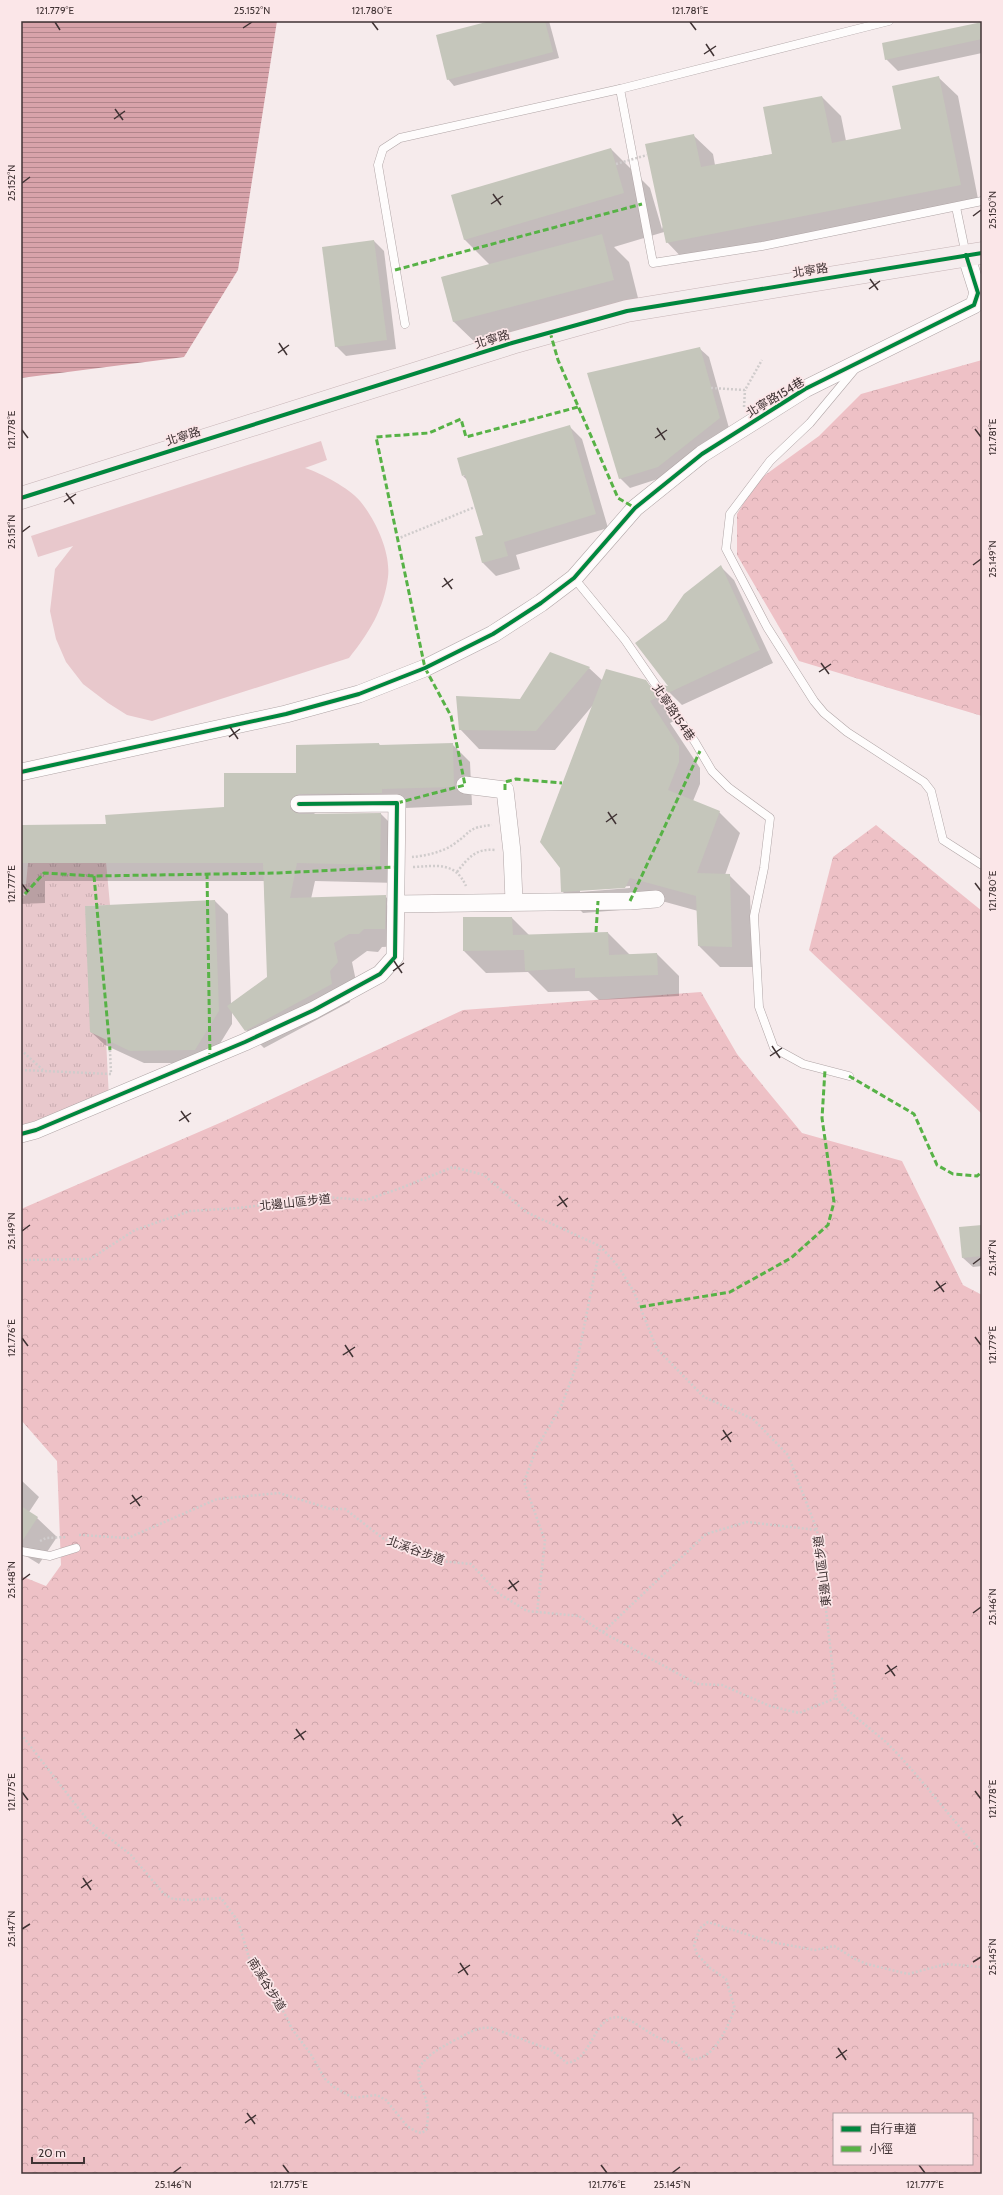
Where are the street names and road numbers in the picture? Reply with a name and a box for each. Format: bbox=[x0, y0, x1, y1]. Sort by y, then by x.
street label: 北寧路 bbox=[791, 260, 829, 280]
street label: 北寧路 bbox=[473, 327, 511, 351]
street label: 北寧路154巷 bbox=[743, 374, 807, 420]
street label: 北寧路 bbox=[164, 423, 202, 449]
street label: 北寧路154巷 bbox=[650, 681, 698, 743]
street label: 北邊山區步道 bbox=[258, 1191, 332, 1213]
street label: 北溪谷步道 bbox=[385, 1533, 447, 1567]
street label: 東邊山區步道 bbox=[810, 1534, 834, 1608]
street label: 南溪谷步道 bbox=[245, 1955, 289, 2013]

